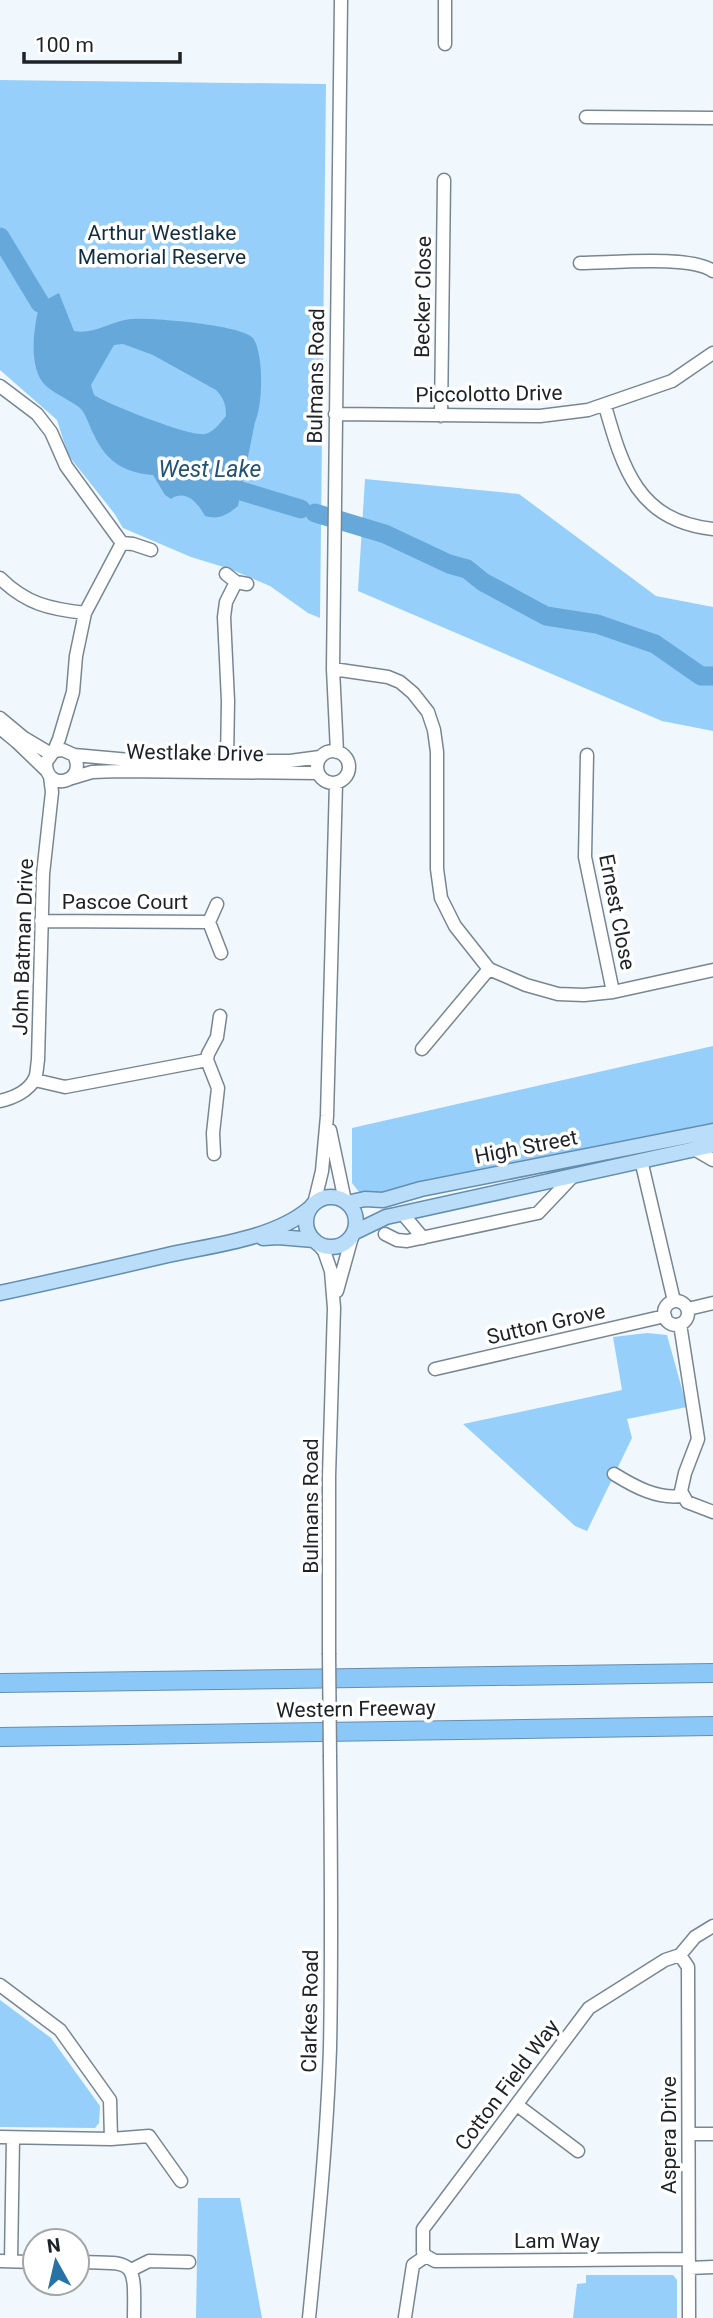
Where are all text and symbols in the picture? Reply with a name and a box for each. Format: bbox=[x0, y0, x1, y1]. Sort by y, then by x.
scale bar bbox=[24, 21, 180, 65]
text: 100 m bbox=[35, 33, 94, 57]
park label: Arthur Westlake Memorial Reserve bbox=[78, 221, 246, 269]
street label: Becker Close bbox=[410, 236, 436, 358]
street label: Bulmans Road bbox=[303, 308, 329, 444]
street label: Piccolotto Drive bbox=[415, 381, 563, 407]
water label: West Lake bbox=[159, 456, 262, 483]
street label: Westlake Drive bbox=[126, 740, 264, 766]
street label: Ernest Close bbox=[594, 852, 640, 972]
street label: John Batman Drive bbox=[8, 858, 38, 1036]
street label: Pascoe Court bbox=[62, 890, 188, 914]
street label: High Street bbox=[473, 1125, 579, 1169]
street label: Sutton Grove bbox=[485, 1299, 607, 1349]
street label: Bulmans Road bbox=[299, 1438, 323, 1574]
street label: Western Freeway bbox=[276, 1696, 436, 1722]
street label: Clarkes Road bbox=[297, 1949, 323, 2073]
street label: Cotton Field Way bbox=[450, 2015, 564, 2155]
street label: Aspera Drive bbox=[657, 2076, 681, 2194]
north arrow bbox=[21, 2227, 91, 2297]
street label: Lam Way bbox=[514, 2229, 600, 2253]
text: N bbox=[45, 2233, 62, 2258]

